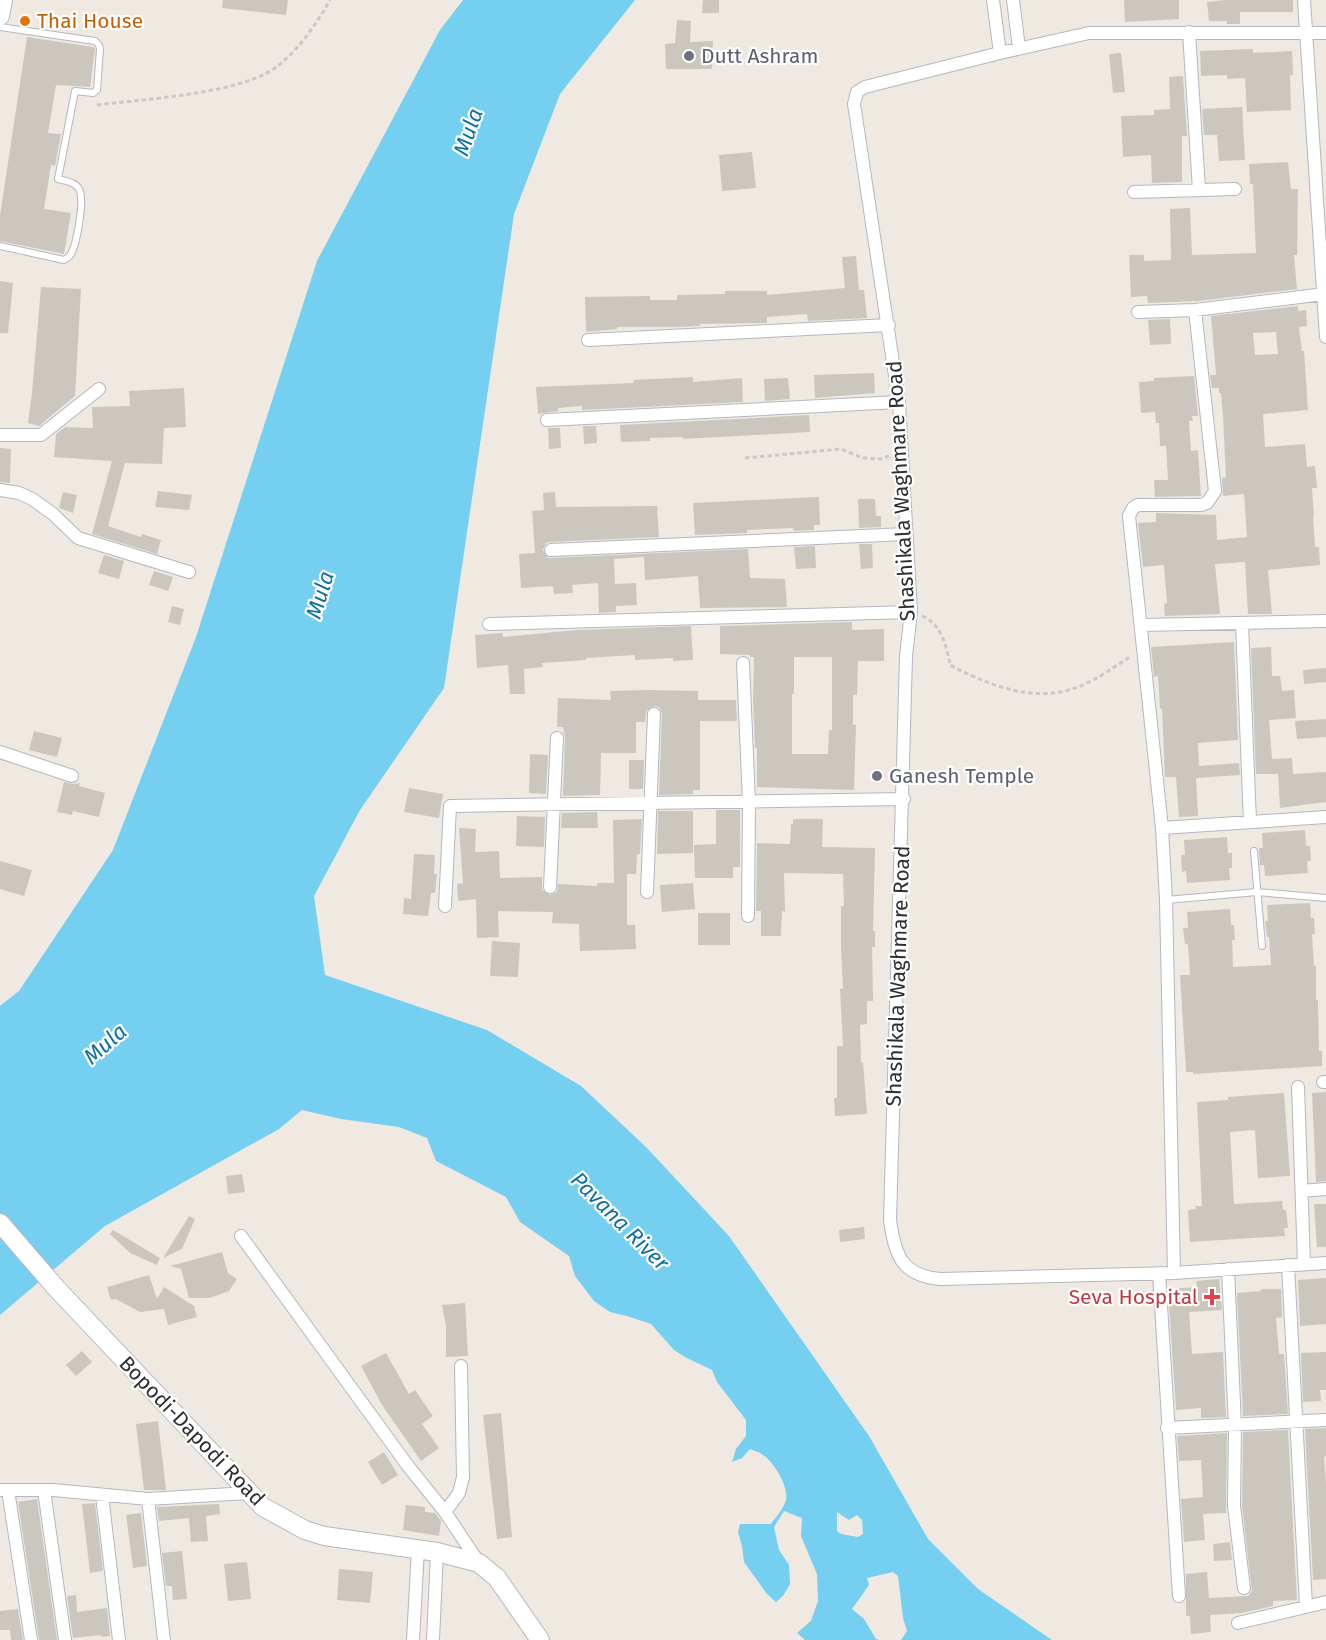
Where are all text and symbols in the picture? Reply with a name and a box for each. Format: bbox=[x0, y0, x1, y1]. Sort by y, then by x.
place label: Thai House bbox=[37, 8, 143, 34]
marker: Thai House bbox=[18, 14, 32, 28]
place label: Dutt Ashram bbox=[701, 43, 818, 69]
marker: Dutt Ashram bbox=[682, 49, 696, 63]
water label: Mula bbox=[447, 105, 489, 159]
street label: Shashikala Waghmare Road bbox=[881, 360, 921, 622]
water label: Mula bbox=[300, 568, 340, 622]
place label: Ganesh Temple bbox=[889, 763, 1034, 789]
marker: Ganesh Temple bbox=[870, 769, 884, 783]
street label: Shashikala Waghmare Road bbox=[880, 845, 916, 1107]
water label: Mula bbox=[78, 1018, 132, 1070]
water label: Pavana River bbox=[565, 1166, 675, 1276]
place label: Seva Hospital bbox=[1069, 1284, 1198, 1310]
marker: Seva Hospital bbox=[1203, 1288, 1221, 1306]
street label: Bopodi-Dapodi Road bbox=[114, 1351, 270, 1511]

